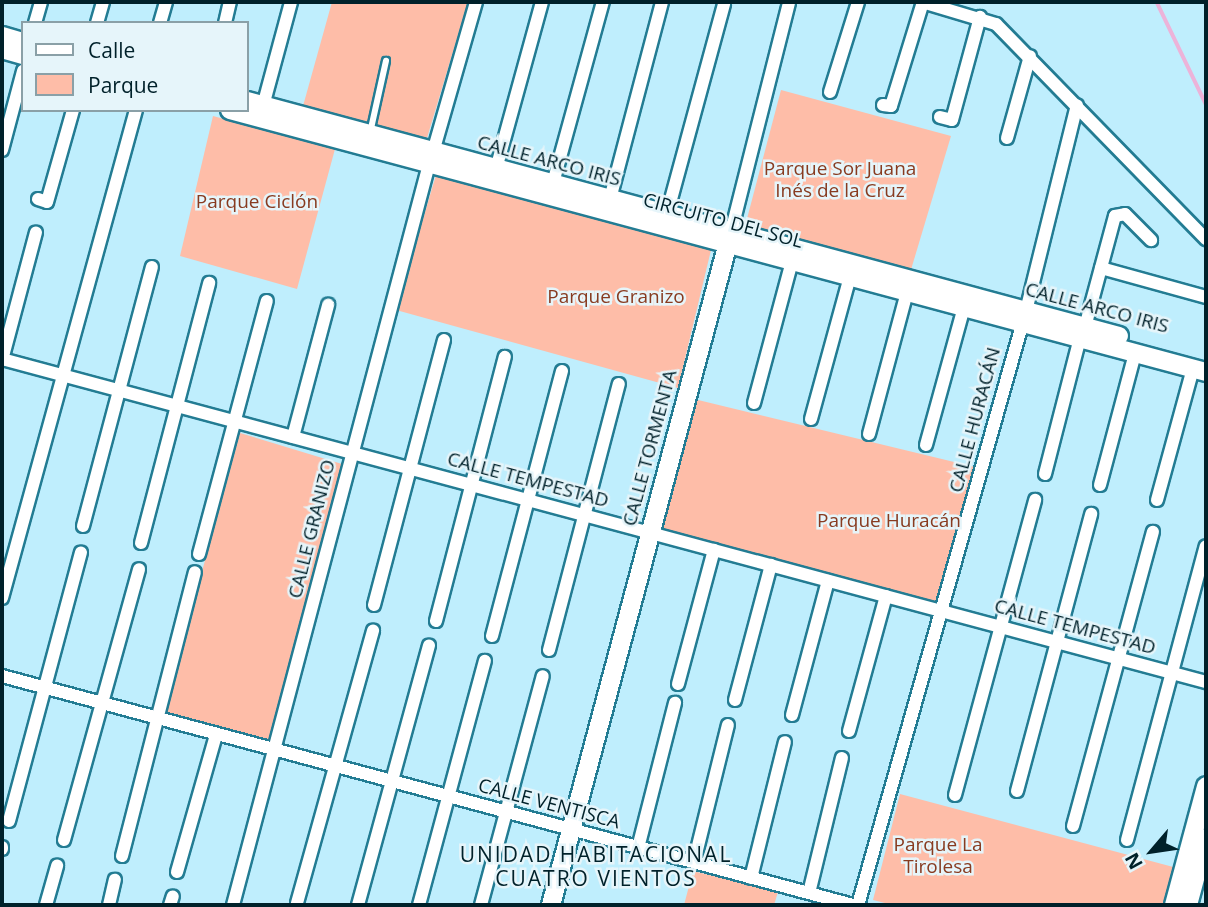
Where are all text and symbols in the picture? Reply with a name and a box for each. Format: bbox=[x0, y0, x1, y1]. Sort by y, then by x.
legend bbox=[21, 21, 248, 112]
text: Calle bbox=[88, 36, 135, 64]
text: Parque bbox=[88, 71, 158, 99]
street label: CALLE ARCO IRIS bbox=[475, 131, 623, 191]
park label: Parque Sor Juana Inés de la Cruz bbox=[764, 158, 916, 202]
street label: CIRCUITO DEL SOL bbox=[641, 189, 805, 253]
park label: Parque Ciclón bbox=[196, 191, 318, 213]
street label: CALLE ARCO IRIS bbox=[1023, 278, 1171, 338]
park label: Parque Granizo bbox=[547, 286, 685, 308]
street label: CALLE HURACÁN bbox=[945, 345, 1005, 495]
street label: CALLE TORMENTA bbox=[618, 367, 682, 529]
street label: CALLE TEMPESTAD bbox=[445, 447, 611, 513]
street label: CALLE GRANIZO bbox=[284, 457, 340, 601]
park label: Parque Huracán bbox=[817, 510, 961, 532]
street label: CALLE TEMPESTAD bbox=[992, 594, 1158, 660]
street label: CALLE VENTISCA bbox=[476, 774, 622, 834]
north arrow bbox=[1117, 816, 1187, 886]
park label: Parque La Tirolesa bbox=[893, 834, 983, 878]
district label: UNIDAD HABITACIONAL CUATRO VIENTOS bbox=[462, 841, 730, 891]
text: N bbox=[1119, 848, 1149, 874]

